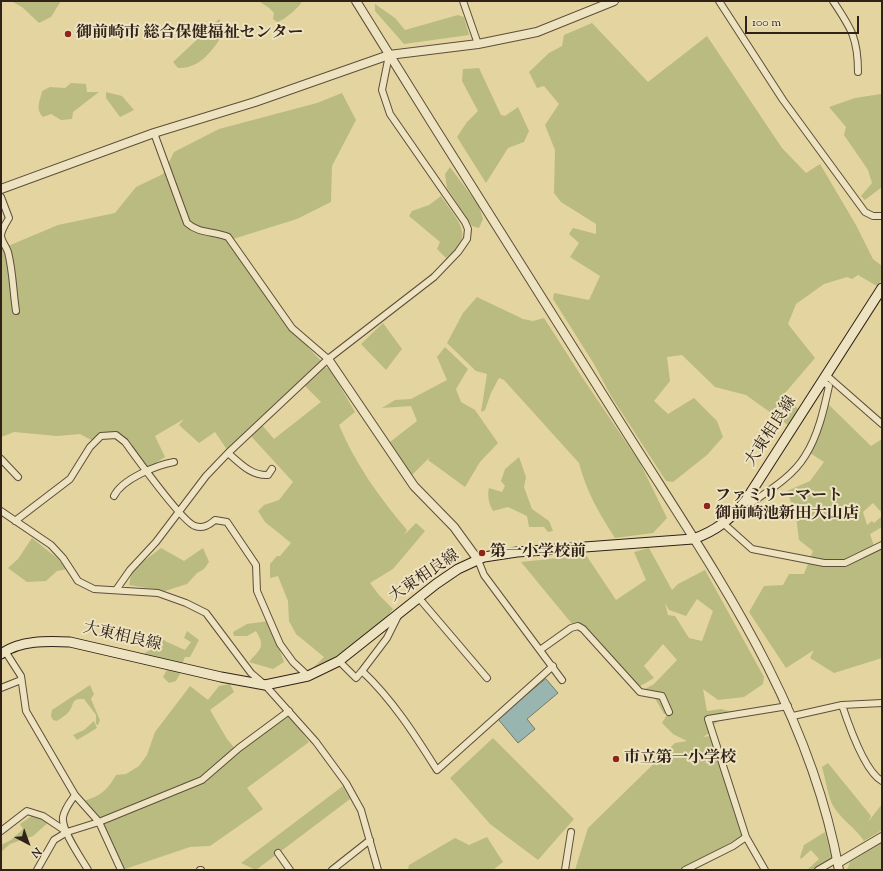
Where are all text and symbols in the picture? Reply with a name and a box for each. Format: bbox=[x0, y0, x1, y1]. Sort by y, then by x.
scale bar bbox=[747, 8, 861, 34]
text: 100 m bbox=[752, 14, 781, 32]
place label: 御前崎市 総合保健福祉センター bbox=[76, 24, 303, 44]
marker: 御前崎市 総合保健福祉センター bbox=[63, 29, 73, 39]
street label: 大東相良線 bbox=[742, 393, 802, 471]
place label: ファミリーマート 御前崎池新田大山店 bbox=[715, 487, 859, 525]
marker: ファミリーマート 御前崎池新田大山店 bbox=[702, 501, 712, 511]
place label: 第一小学校前 bbox=[490, 543, 586, 563]
street label: 大東相良線 bbox=[386, 547, 464, 607]
marker: 第一小学校前 bbox=[477, 548, 487, 558]
street label: 大東相良線 bbox=[81, 620, 163, 656]
place label: 市立第一小学校 bbox=[624, 749, 736, 769]
marker: 市立第一小学校 bbox=[611, 754, 621, 764]
north arrow bbox=[8, 823, 48, 863]
text: N bbox=[27, 843, 44, 861]

